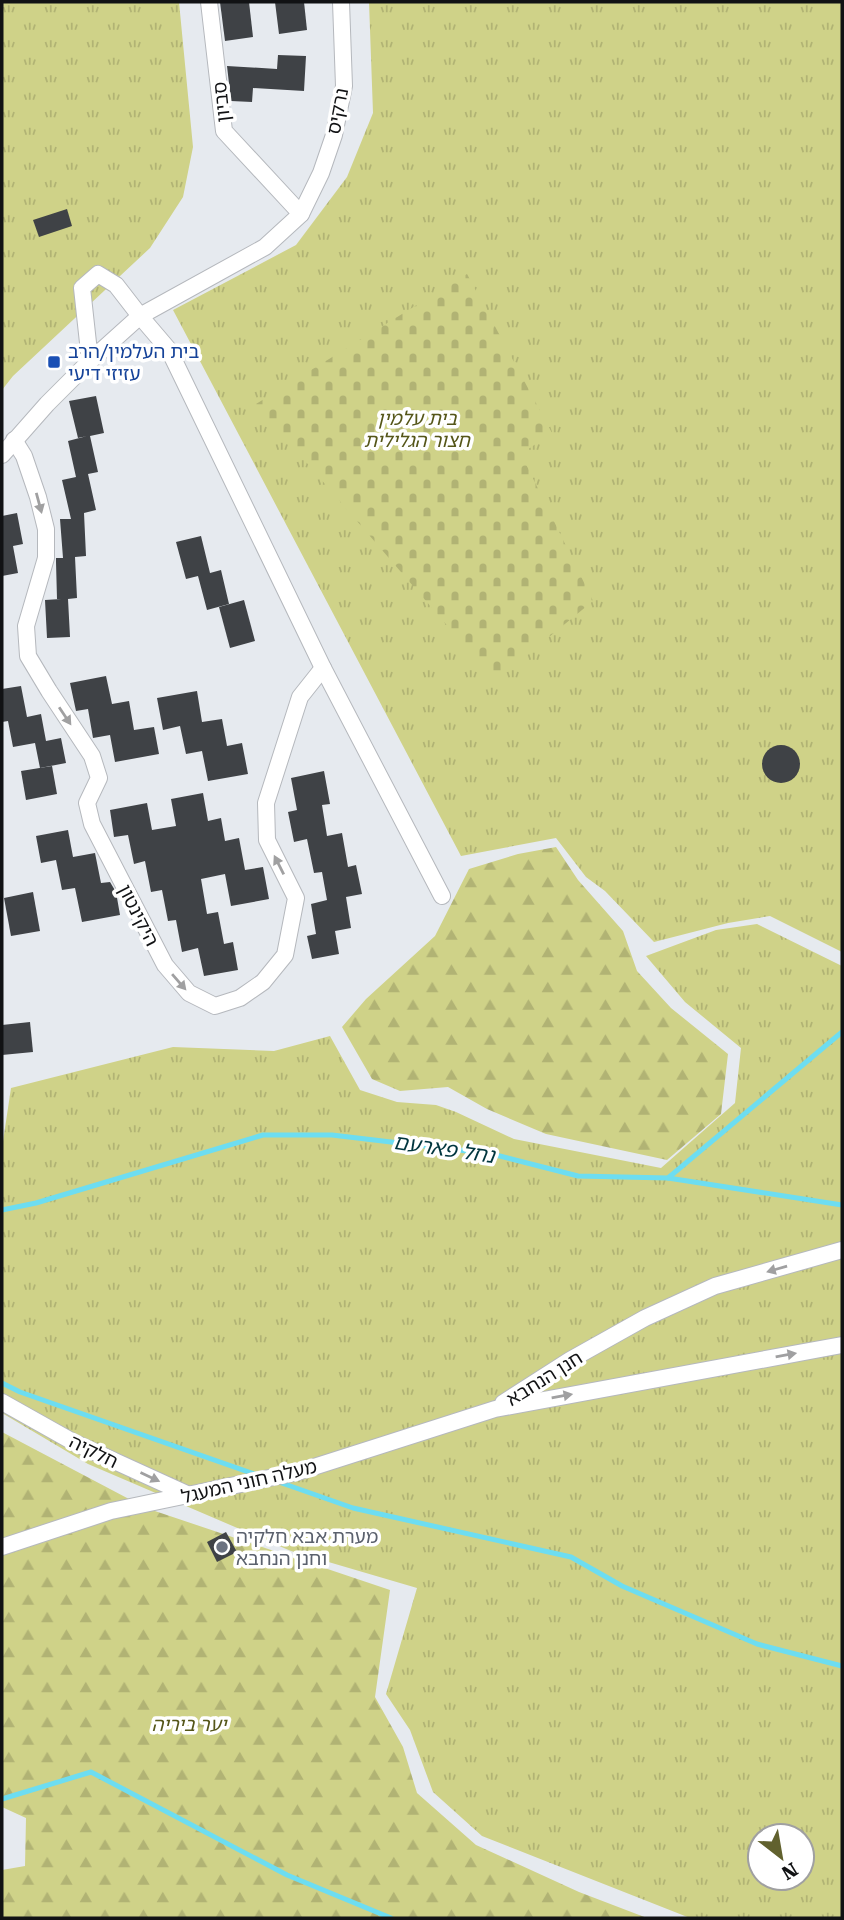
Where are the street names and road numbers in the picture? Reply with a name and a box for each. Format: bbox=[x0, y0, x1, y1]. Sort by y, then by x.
street label: סביון bbox=[208, 81, 235, 123]
street label: נרקיס bbox=[322, 86, 353, 136]
street label: היקינטון bbox=[113, 881, 164, 950]
street label: חנן הנחבא bbox=[502, 1346, 587, 1411]
street label: חלקיה bbox=[66, 1430, 122, 1473]
street label: מעלה חוני המעגל bbox=[179, 1455, 319, 1508]

